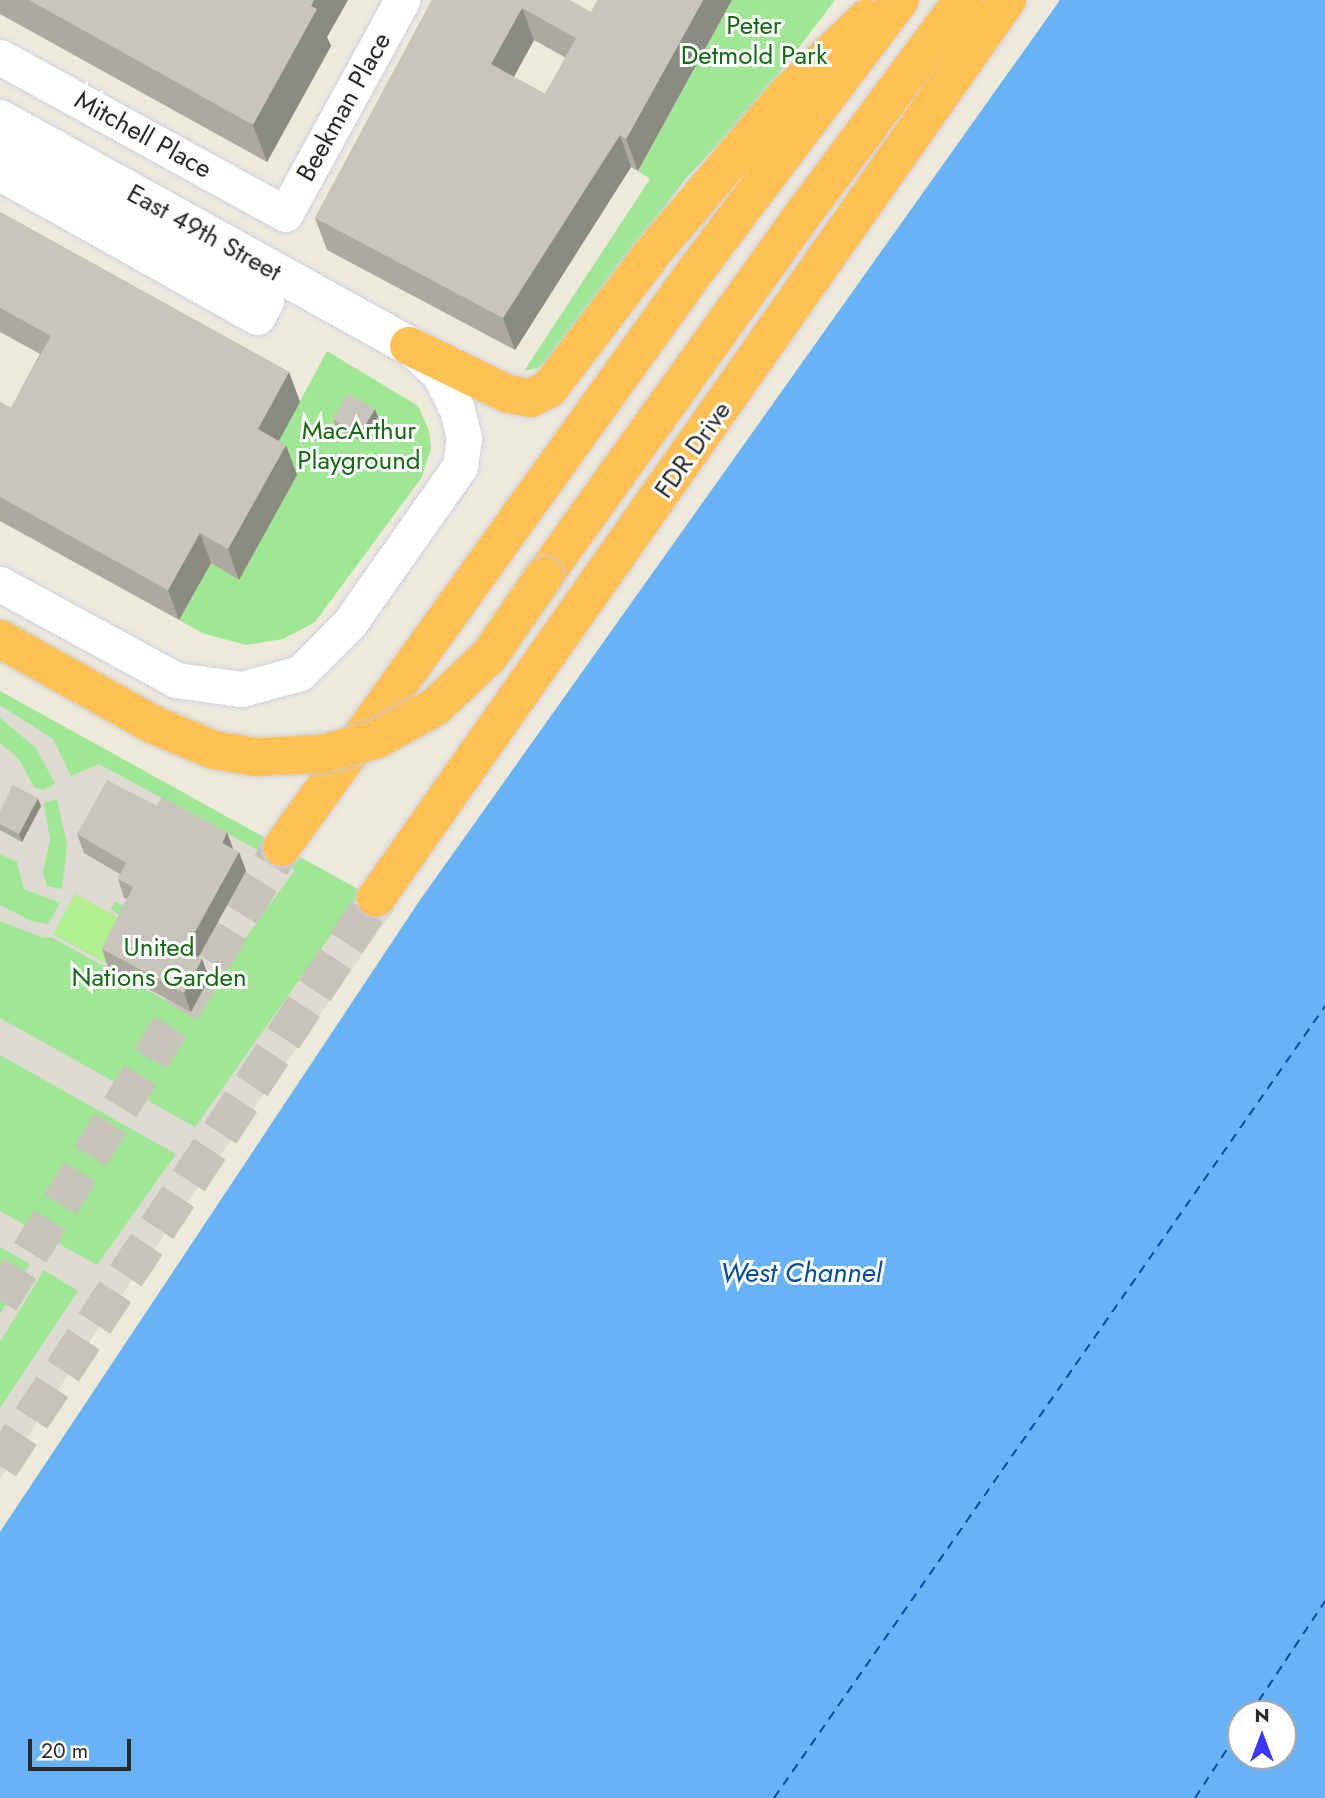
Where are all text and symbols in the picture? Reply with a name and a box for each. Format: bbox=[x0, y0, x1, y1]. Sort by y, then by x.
park label: Peter Detmold Park bbox=[681, 10, 827, 72]
street label: Beekman Place bbox=[290, 27, 398, 187]
street label: Mitchell Place bbox=[69, 85, 217, 185]
street label: East 49th Street bbox=[122, 178, 286, 288]
street label: FDR Drive bbox=[648, 396, 738, 504]
park label: MacArthur Playground bbox=[297, 415, 421, 476]
park label: United Nations Garden bbox=[71, 932, 247, 993]
water label: West Channel bbox=[720, 1256, 882, 1290]
north arrow bbox=[1227, 1700, 1297, 1770]
text: N bbox=[1254, 1702, 1270, 1729]
scale bar bbox=[32, 1724, 135, 1768]
text: 20 m bbox=[41, 1736, 88, 1766]

